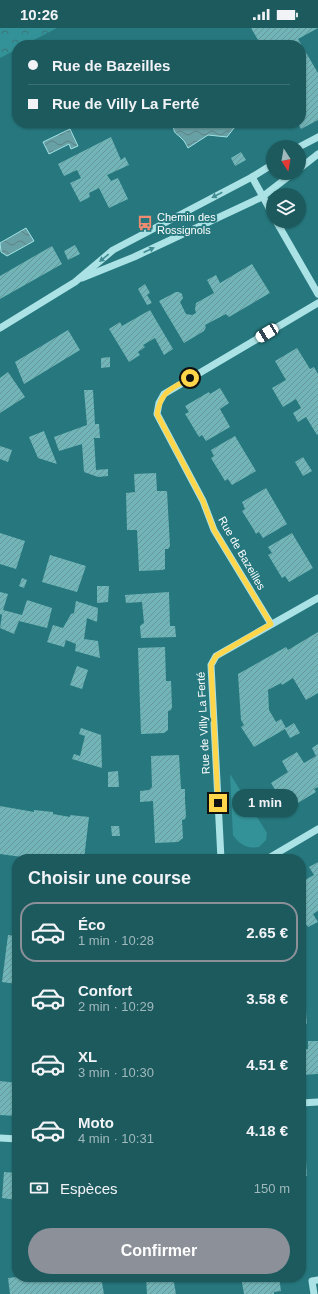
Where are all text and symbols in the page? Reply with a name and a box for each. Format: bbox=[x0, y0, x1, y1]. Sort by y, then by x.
text: 10:26 bbox=[20, 6, 58, 23]
text: Rue de Bazeilles bbox=[52, 57, 170, 74]
text: Rue de Villy La Ferté bbox=[52, 95, 199, 112]
north arrow bbox=[266, 140, 306, 180]
map controls bbox=[266, 140, 306, 228]
button: layers bbox=[266, 188, 306, 228]
one-way arrow bbox=[212, 192, 223, 198]
place label: Chemin des Rossignols bbox=[157, 211, 216, 236]
bus stop icon: Chemin des Rossignols bbox=[136, 214, 154, 232]
one-way arrow bbox=[144, 247, 155, 253]
one-way arrow bbox=[98, 253, 109, 262]
car bbox=[254, 322, 280, 344]
route start bbox=[181, 369, 199, 387]
street label: Rue de Bazeilles bbox=[216, 514, 268, 592]
street label: Rue de Villy La Ferté bbox=[194, 671, 212, 775]
callout: 1 min bbox=[232, 789, 298, 817]
route end bbox=[209, 794, 227, 812]
text: 1 min bbox=[248, 795, 282, 810]
text: Choisir une course bbox=[28, 868, 191, 888]
icon: car bbox=[30, 914, 66, 950]
text: Éco bbox=[78, 916, 106, 933]
text: 2.65 € bbox=[246, 924, 288, 941]
text: 1 min · 10:28 bbox=[78, 933, 154, 948]
icon: car bbox=[30, 980, 66, 1016]
text: Confort bbox=[78, 982, 132, 999]
text: 3.58 € bbox=[246, 990, 288, 1007]
text: 2 min · 10:29 bbox=[78, 999, 154, 1014]
icon: car bbox=[30, 1046, 66, 1082]
text: XL bbox=[78, 1048, 97, 1065]
text: 4.51 € bbox=[246, 1056, 288, 1073]
text: 3 min · 10:30 bbox=[78, 1065, 154, 1080]
icon: car bbox=[30, 1112, 66, 1148]
text: Moto bbox=[78, 1114, 114, 1131]
text: 4.18 € bbox=[246, 1122, 288, 1139]
text: 4 min · 10:31 bbox=[78, 1131, 154, 1146]
icon: cash bbox=[28, 1177, 50, 1199]
text: Espèces bbox=[60, 1180, 118, 1197]
text: 150 m bbox=[254, 1181, 290, 1196]
button: Confirmer bbox=[28, 1228, 290, 1274]

